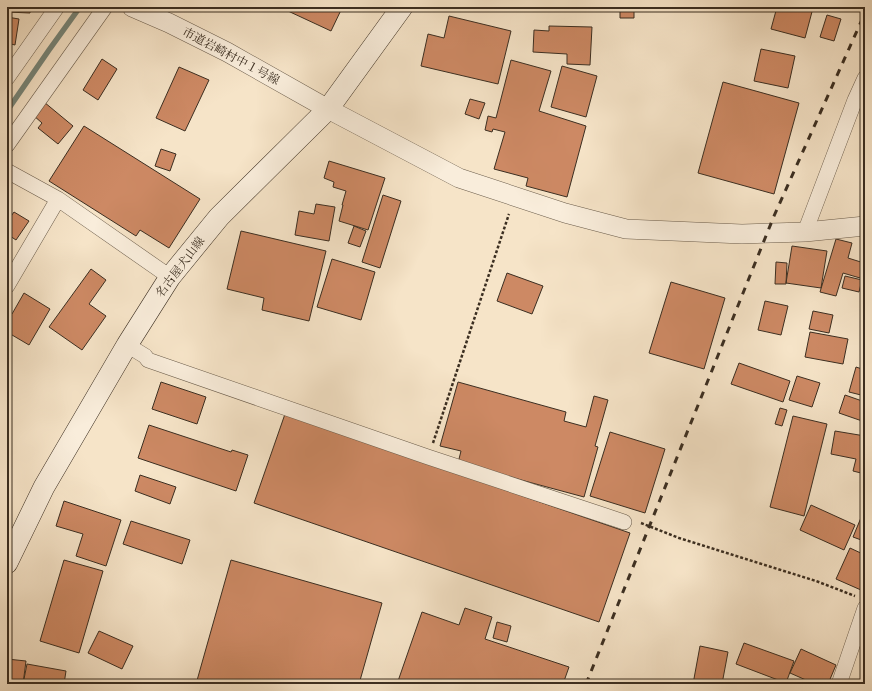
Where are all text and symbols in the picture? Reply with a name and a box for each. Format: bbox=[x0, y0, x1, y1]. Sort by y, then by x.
street label: 市道岩崎村中１号線 bbox=[180, 24, 282, 88]
street label: 名古屋犬山線 bbox=[153, 234, 207, 300]

